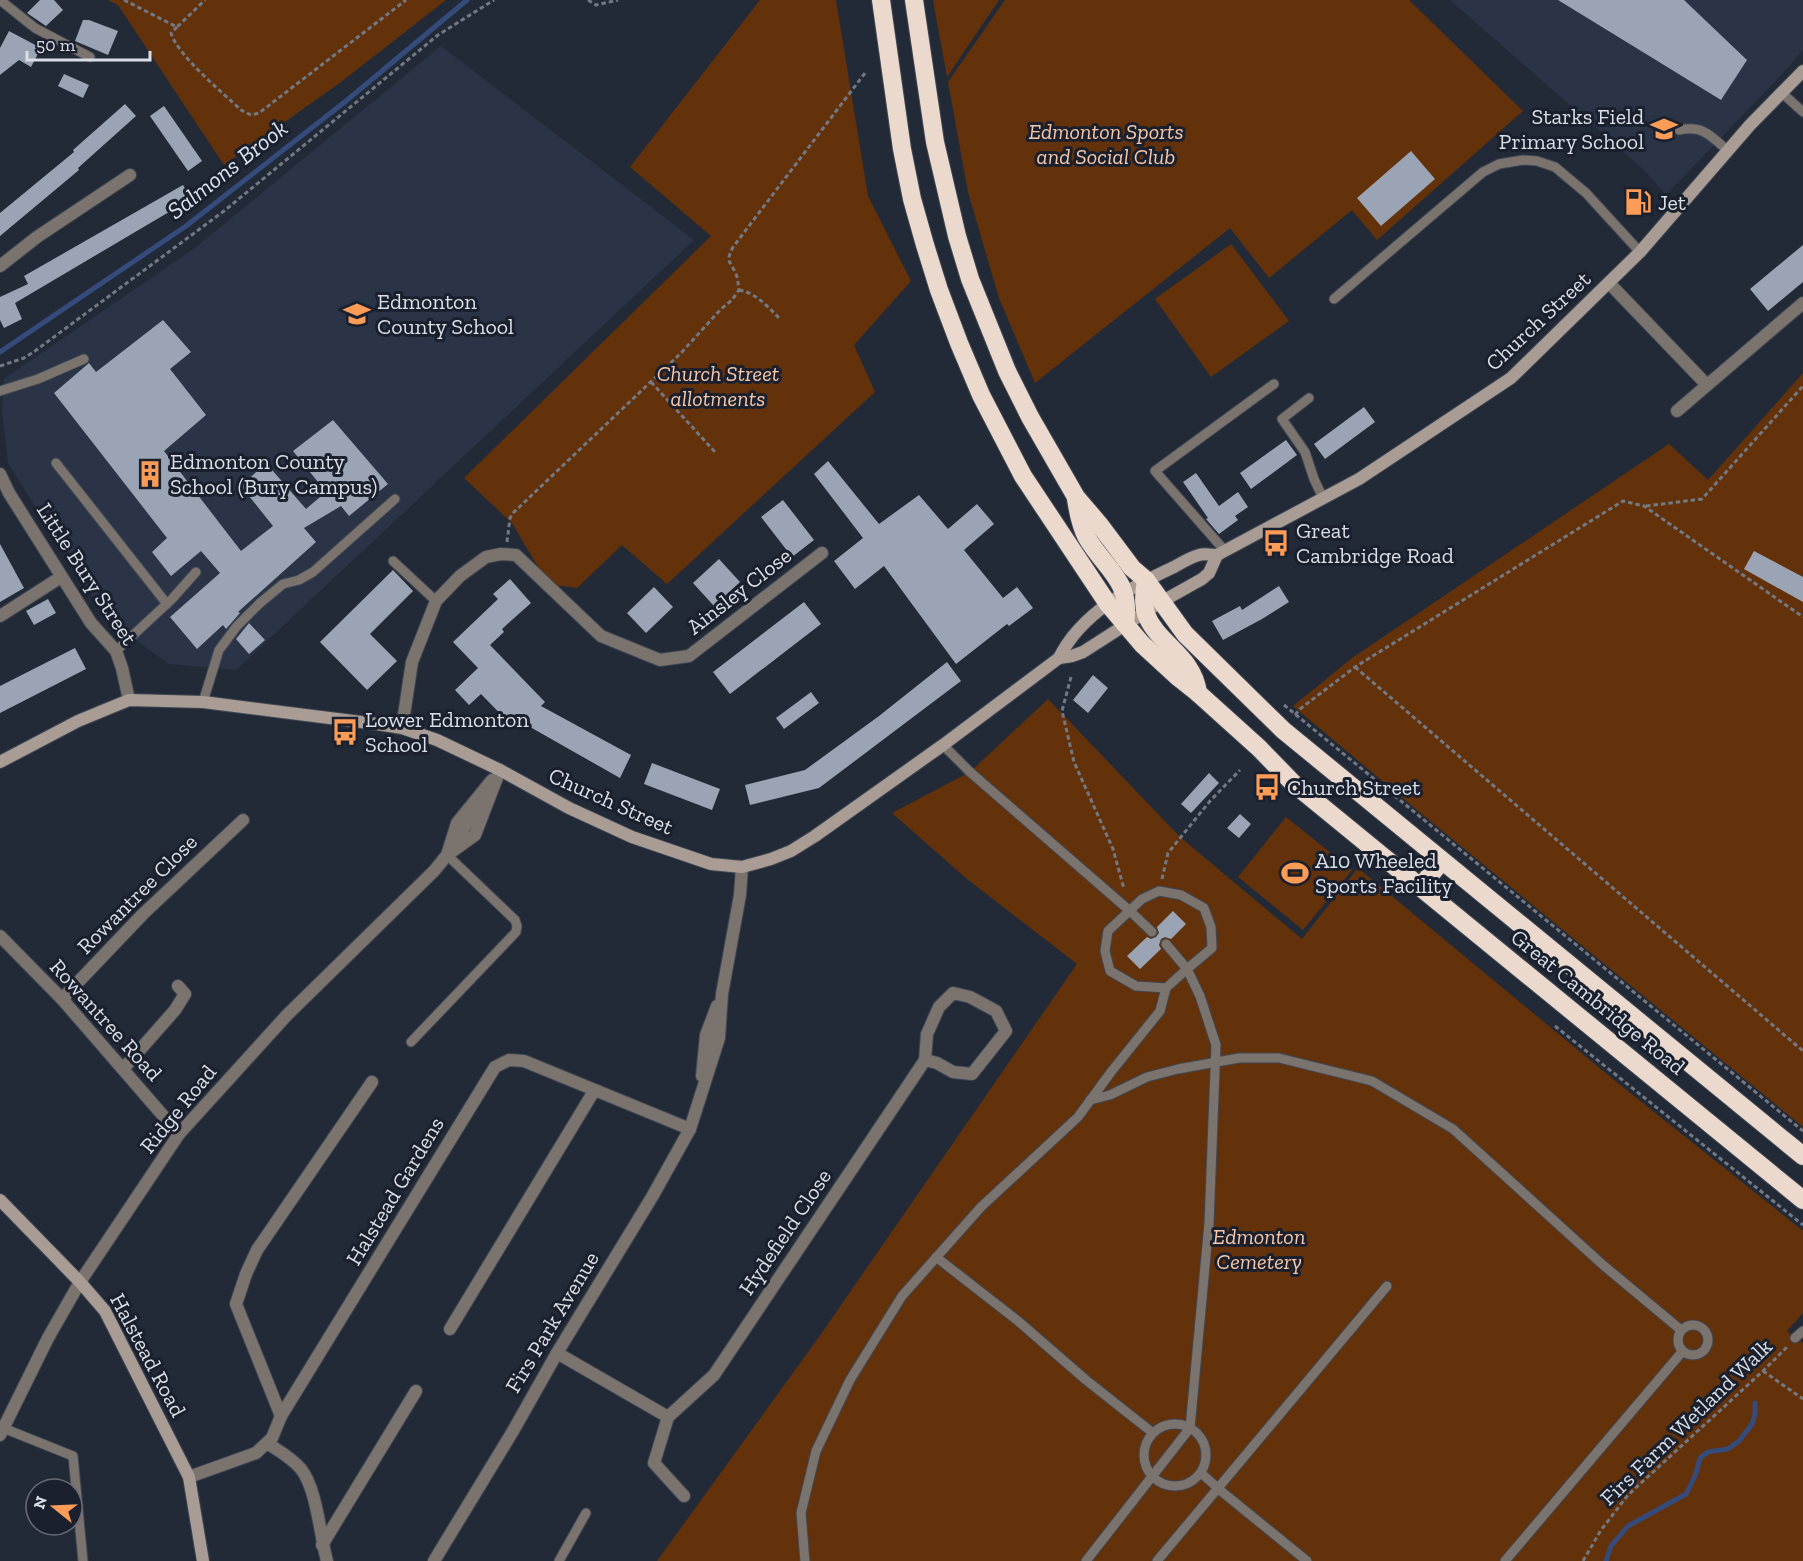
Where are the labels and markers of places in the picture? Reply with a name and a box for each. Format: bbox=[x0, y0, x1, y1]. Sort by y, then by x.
place label: Starks Field Primary School bbox=[1499, 103, 1644, 155]
school or university icon: Starks Field Primary School bbox=[1649, 114, 1679, 144]
fuel station icon: Jet bbox=[1623, 187, 1653, 217]
place label: Jet bbox=[1658, 189, 1687, 216]
place label: Edmonton County School bbox=[377, 288, 514, 340]
school or university icon: Edmonton County School bbox=[342, 299, 372, 329]
place label: Edmonton County School (Bury Campus) bbox=[170, 448, 377, 500]
building icon: Edmonton County School (Bury Campus) bbox=[135, 459, 165, 489]
place label: Great Cambridge Road bbox=[1296, 517, 1454, 569]
bus stop icon: Great Cambridge Road bbox=[1261, 528, 1291, 558]
place label: Lower Edmonton School bbox=[365, 706, 529, 758]
bus stop icon: Lower Edmonton School bbox=[330, 717, 360, 747]
bus stop icon: Church Street bbox=[1252, 772, 1282, 802]
place label: Church Street bbox=[1287, 774, 1421, 801]
place label: A10 Wheeled Sports Facility bbox=[1315, 847, 1453, 899]
sports icon: A10 Wheeled Sports Facility bbox=[1280, 858, 1310, 888]

